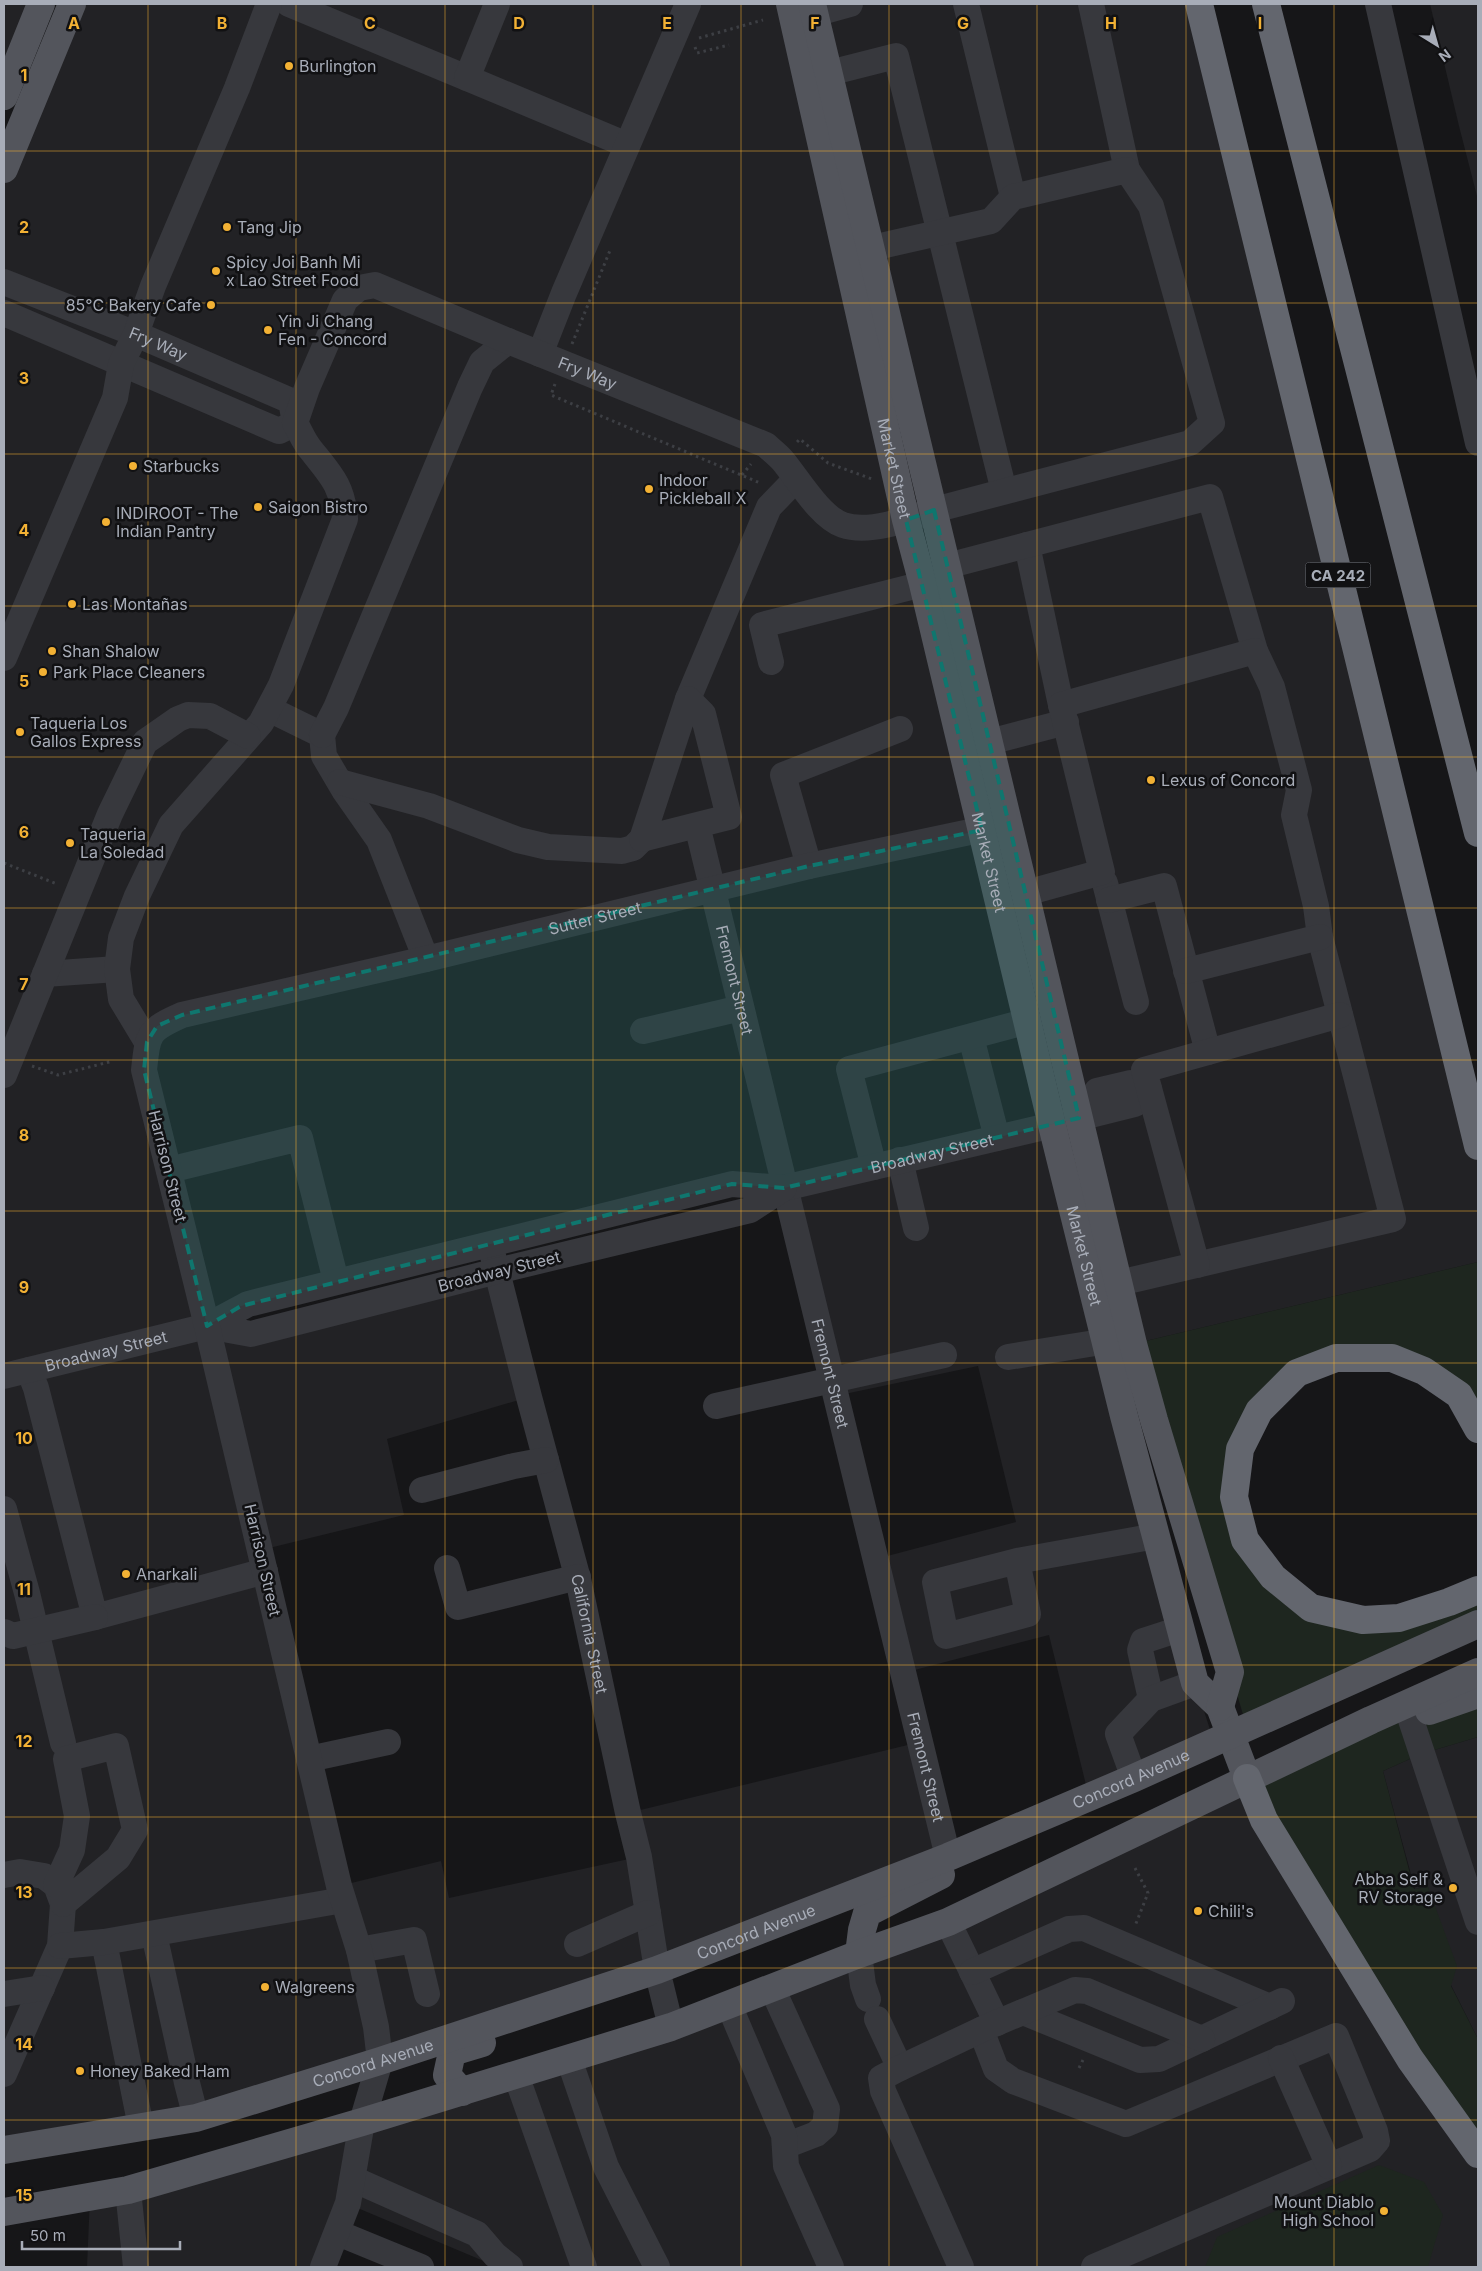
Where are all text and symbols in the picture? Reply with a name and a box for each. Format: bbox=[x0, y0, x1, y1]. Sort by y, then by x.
text: A bbox=[68, 13, 80, 33]
text: B bbox=[217, 13, 227, 33]
text: C bbox=[364, 13, 376, 33]
text: D bbox=[513, 13, 525, 33]
text: E bbox=[662, 13, 672, 33]
text: F bbox=[810, 13, 820, 33]
text: G bbox=[957, 13, 969, 33]
text: H bbox=[1105, 13, 1117, 33]
text: I bbox=[1258, 13, 1262, 33]
north arrow bbox=[1412, 20, 1462, 70]
text: N bbox=[1436, 46, 1455, 66]
place label: Burlington bbox=[299, 56, 376, 76]
marker: Burlington bbox=[283, 60, 295, 72]
text: 1 bbox=[21, 65, 27, 85]
text: 2 bbox=[19, 217, 29, 237]
place label: Tang Jip bbox=[237, 217, 302, 237]
marker: Tang Jip bbox=[221, 221, 233, 233]
place label: Spicy Joi Banh Mi x Lao Street Food bbox=[226, 252, 361, 290]
marker: Spicy Joi Banh Mi x Lao Street Food bbox=[210, 265, 222, 277]
place label: 85°C Bakery Cafe bbox=[66, 295, 201, 315]
marker: 85°C Bakery Cafe bbox=[205, 299, 217, 311]
place label: Yin Ji Chang Fen - Concord bbox=[278, 311, 387, 349]
street label: Fry Way bbox=[126, 322, 190, 365]
marker: Yin Ji Chang Fen - Concord bbox=[262, 324, 274, 336]
street label: Fry Way bbox=[555, 352, 620, 394]
text: 3 bbox=[19, 368, 29, 388]
street label: Market Street bbox=[873, 416, 915, 521]
place label: Starbucks bbox=[143, 456, 219, 476]
marker: Starbucks bbox=[127, 460, 139, 472]
place label: Indoor Pickleball X bbox=[659, 470, 746, 508]
marker: Indoor Pickleball X bbox=[643, 483, 655, 495]
place label: Saigon Bistro bbox=[268, 497, 368, 517]
marker: Saigon Bistro bbox=[252, 501, 264, 513]
place label: INDIROOT - The Indian Pantry bbox=[116, 503, 238, 541]
marker: INDIROOT - The Indian Pantry bbox=[100, 516, 112, 528]
text: 4 bbox=[19, 520, 30, 540]
road number: CA 242 bbox=[1306, 562, 1370, 588]
place label: Las Montañas bbox=[82, 594, 188, 614]
marker: Las Montañas bbox=[66, 598, 78, 610]
place label: Shan Shalow bbox=[62, 641, 160, 661]
marker: Shan Shalow bbox=[46, 645, 58, 657]
place label: Park Place Cleaners bbox=[53, 662, 205, 682]
marker: Park Place Cleaners bbox=[37, 666, 49, 678]
text: 5 bbox=[19, 671, 29, 691]
place label: Taqueria Los Gallos Express bbox=[30, 713, 141, 751]
marker: Taqueria Los Gallos Express bbox=[14, 726, 26, 738]
place label: Lexus of Concord bbox=[1161, 770, 1295, 790]
marker: Lexus of Concord bbox=[1145, 774, 1157, 786]
street label: Market Street bbox=[968, 810, 1011, 914]
text: 6 bbox=[19, 822, 29, 842]
place label: Taqueria La Soledad bbox=[80, 824, 164, 862]
marker: Taqueria La Soledad bbox=[64, 837, 76, 849]
street label: Sutter Street bbox=[547, 897, 643, 939]
street label: Fremont Street bbox=[712, 923, 758, 1037]
text: 7 bbox=[19, 974, 29, 994]
street label: Harrison Street bbox=[144, 1108, 192, 1224]
text: 8 bbox=[19, 1125, 29, 1145]
street label: Broadway Street bbox=[869, 1129, 995, 1177]
street label: Market Street bbox=[1062, 1204, 1106, 1308]
street label: Broadway Street bbox=[436, 1246, 562, 1296]
text: 9 bbox=[19, 1277, 29, 1297]
street label: Fremont Street bbox=[807, 1317, 853, 1430]
street label: Broadway Street bbox=[43, 1326, 169, 1376]
text: 10 bbox=[15, 1428, 33, 1448]
street label: Harrison Street bbox=[240, 1502, 286, 1618]
place label: Anarkali bbox=[136, 1564, 197, 1584]
marker: Anarkali bbox=[120, 1568, 132, 1580]
street label: California Street bbox=[567, 1572, 612, 1695]
text: 11 bbox=[17, 1579, 31, 1599]
street label: Fremont Street bbox=[903, 1710, 949, 1824]
text: 12 bbox=[16, 1731, 32, 1751]
street label: Concord Avenue bbox=[1069, 1744, 1193, 1813]
place label: Abba Self & RV Storage bbox=[1355, 1869, 1444, 1907]
text: 13 bbox=[15, 1882, 33, 1902]
marker: Abba Self & RV Storage bbox=[1447, 1882, 1459, 1894]
street label: Concord Avenue bbox=[694, 1899, 818, 1964]
place label: Chili's bbox=[1208, 1901, 1254, 1921]
marker: Chili's bbox=[1192, 1905, 1204, 1917]
place label: Walgreens bbox=[275, 1977, 355, 1997]
marker: Walgreens bbox=[259, 1981, 271, 1993]
text: 14 bbox=[15, 2034, 33, 2054]
street label: Concord Avenue bbox=[310, 2034, 436, 2091]
place label: Honey Baked Ham bbox=[90, 2061, 230, 2081]
marker: Honey Baked Ham bbox=[74, 2065, 86, 2077]
text: 15 bbox=[15, 2185, 33, 2205]
place label: Mount Diablo High School bbox=[1274, 2192, 1374, 2230]
marker: Mount Diablo High School bbox=[1378, 2205, 1390, 2217]
scale bar bbox=[22, 2218, 180, 2250]
text: 50 m bbox=[30, 2226, 66, 2245]

